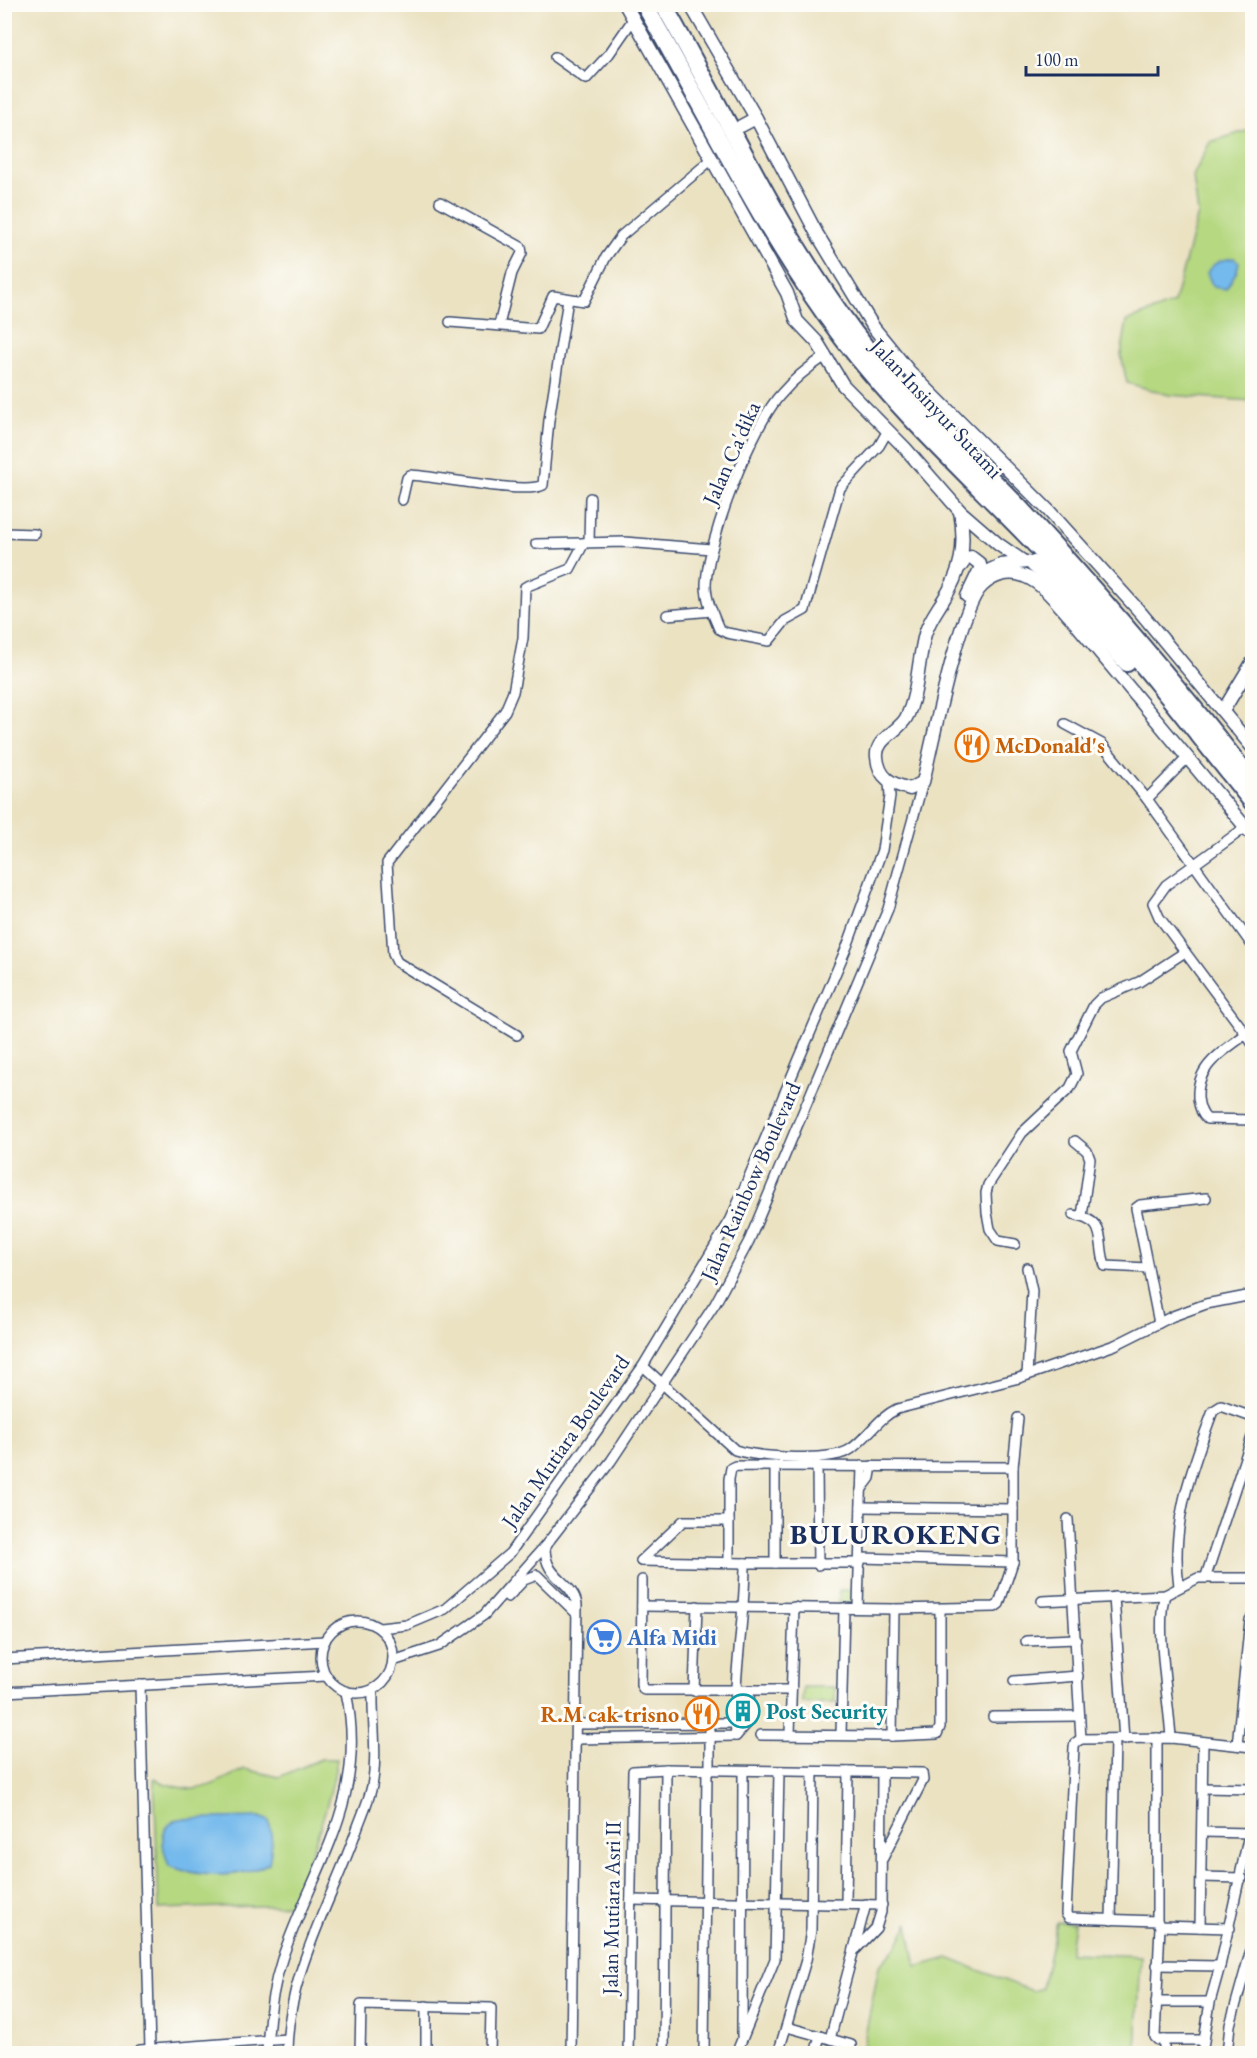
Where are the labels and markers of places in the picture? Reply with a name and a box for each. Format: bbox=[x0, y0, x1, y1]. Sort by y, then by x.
restaurant icon: McDonald's bbox=[954, 727, 990, 763]
place label: McDonald's bbox=[995, 731, 1105, 760]
supermarket icon: Alfa Midi bbox=[586, 1619, 622, 1655]
place label: Alfa Midi bbox=[626, 1623, 717, 1652]
building icon: Post Security bbox=[725, 1693, 761, 1729]
restaurant icon: R.M cak trisno bbox=[684, 1696, 720, 1732]
place label: Post Security bbox=[766, 1697, 887, 1726]
place label: R.M cak trisno bbox=[541, 1700, 679, 1729]

